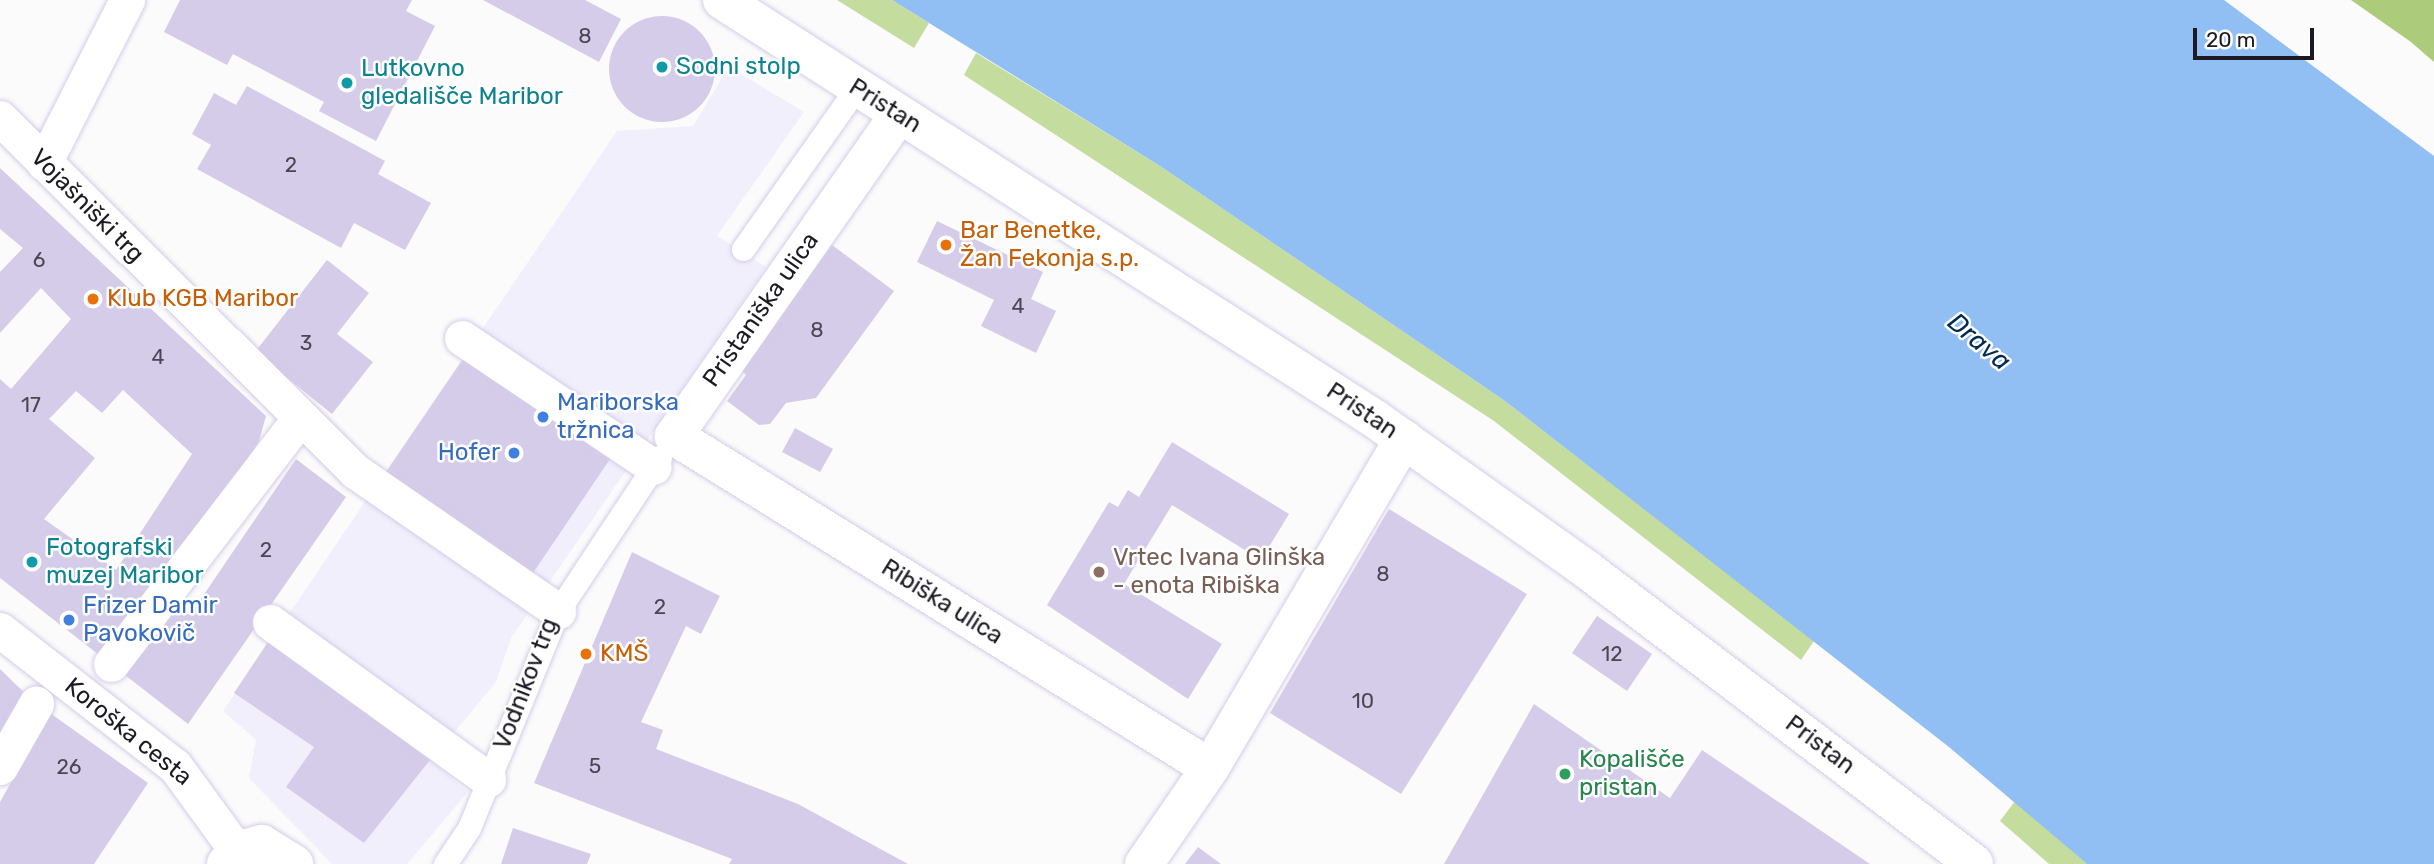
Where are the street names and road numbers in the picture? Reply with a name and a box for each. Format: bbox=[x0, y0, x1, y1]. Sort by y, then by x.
street label: Pristan bbox=[844, 73, 926, 139]
street label: Vojašniški trg bbox=[24, 143, 150, 269]
street label: Pristaniška ulica bbox=[697, 227, 825, 393]
street label: Pristan bbox=[1321, 377, 1403, 445]
street label: Ribiška ulica bbox=[876, 553, 1008, 651]
street label: Vodnikov trg bbox=[488, 614, 564, 754]
street label: Koroška cesta bbox=[59, 672, 197, 792]
street label: Pristan bbox=[1779, 710, 1861, 780]

